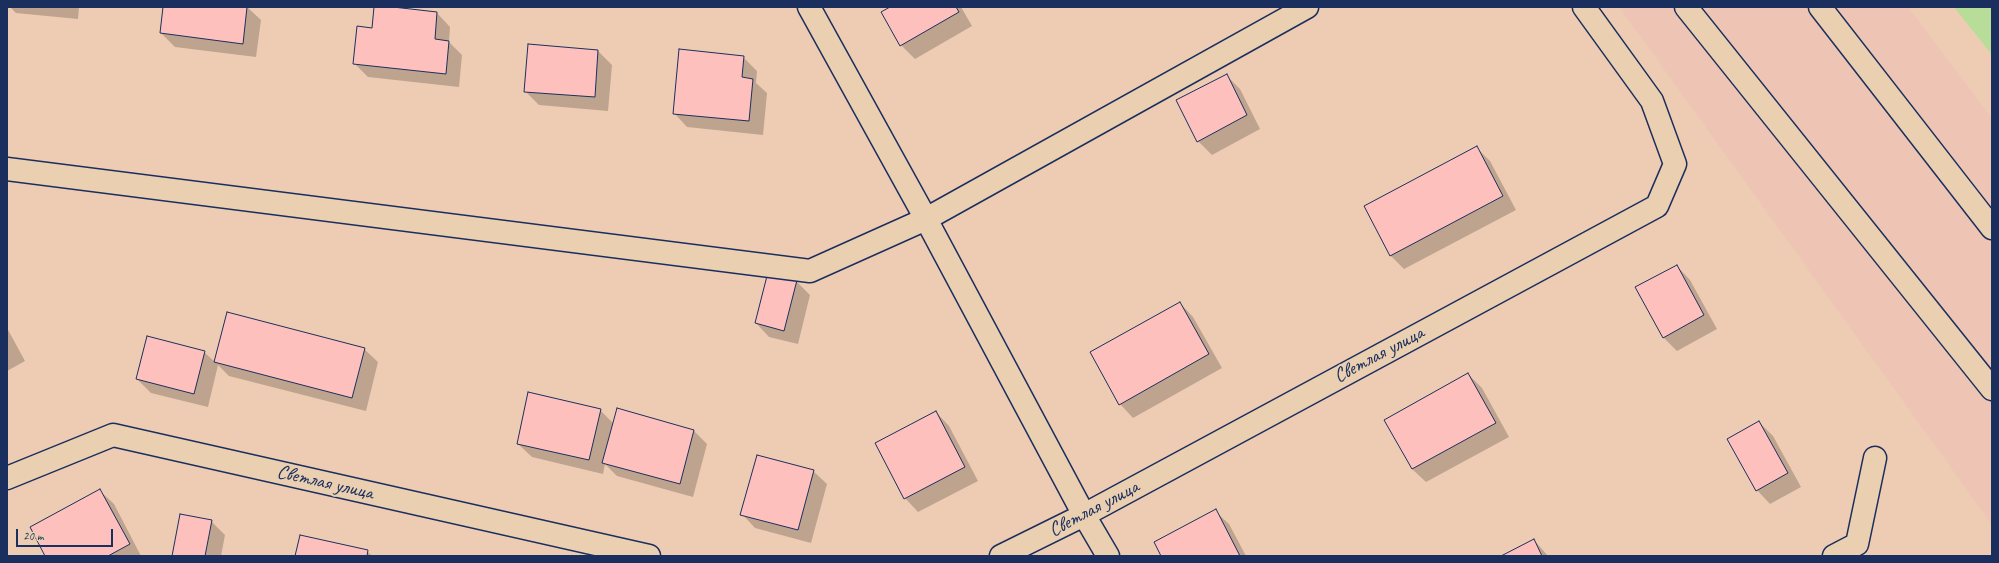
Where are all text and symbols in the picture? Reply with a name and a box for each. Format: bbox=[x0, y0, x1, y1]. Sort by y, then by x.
street label: Светлая улица bbox=[1330, 321, 1428, 389]
street label: Светлая улица bbox=[274, 460, 376, 506]
street label: Светлая улица bbox=[1045, 475, 1143, 543]
scale bar bbox=[18, 521, 115, 547]
text: 20 m bbox=[23, 528, 43, 544]

